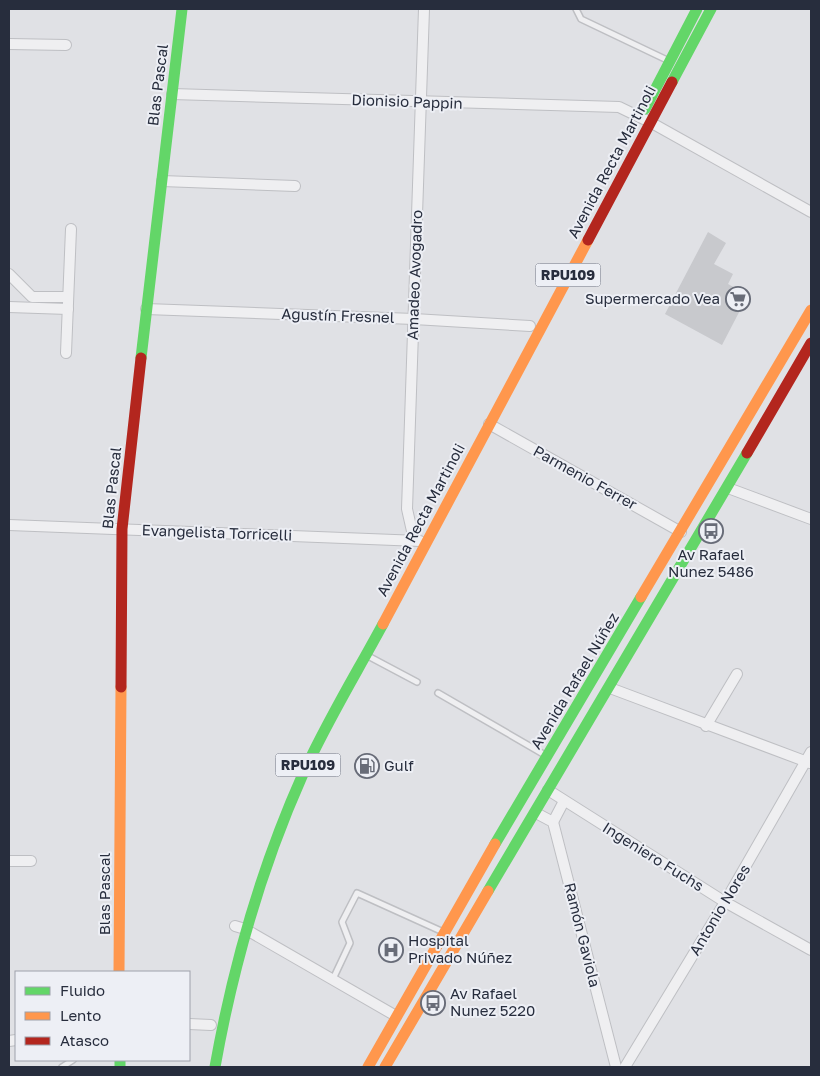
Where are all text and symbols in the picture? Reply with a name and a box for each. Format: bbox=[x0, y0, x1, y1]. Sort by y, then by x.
street label: Blas Pascal bbox=[143, 43, 171, 127]
street label: Avenida Recta Martinoli bbox=[563, 82, 659, 241]
street label: Dionisio Pappin bbox=[351, 90, 463, 112]
street label: Amadeo Avogadro bbox=[403, 210, 425, 340]
road number: RPU109 bbox=[536, 264, 600, 286]
supermarket icon: Supermercado Vea bbox=[725, 286, 751, 312]
place label: Supermercado Vea bbox=[585, 289, 720, 307]
street label: Agustín Fresnel bbox=[281, 304, 395, 326]
street label: Avenida Recta Martinoli bbox=[372, 440, 468, 599]
street label: Parmenio Ferrer bbox=[531, 441, 641, 513]
street label: Blas Pascal bbox=[98, 446, 124, 530]
bus stop icon: Av Rafael Nunez 5486 bbox=[698, 518, 724, 544]
street label: Evangelista Torricelli bbox=[141, 520, 293, 544]
place label: Av Rafael Nunez 5486 bbox=[668, 545, 754, 580]
street label: Avenida Rafael Núñez bbox=[526, 609, 622, 752]
fuel station icon: Gulf bbox=[354, 753, 380, 779]
road number: RPU109 bbox=[276, 754, 340, 776]
place label: Gulf bbox=[384, 756, 414, 774]
street label: Ingeniero Fuchs bbox=[600, 818, 707, 894]
street label: Blas Pascal bbox=[95, 853, 113, 935]
street label: Antonio Nores bbox=[685, 861, 753, 958]
street label: Ramón Gaviola bbox=[561, 881, 605, 989]
place label: Hospital Privado Núñez bbox=[408, 931, 512, 966]
hospital icon: Hospital Privado Núñez bbox=[378, 937, 404, 963]
legend bbox=[15, 971, 190, 1061]
text: Fluido bbox=[60, 981, 105, 999]
place label: Av Rafael Nunez 5220 bbox=[450, 984, 535, 1019]
bus stop icon: Av Rafael Nunez 5220 bbox=[420, 990, 446, 1016]
text: Lento bbox=[60, 1006, 101, 1024]
text: Atasco bbox=[60, 1031, 109, 1049]

